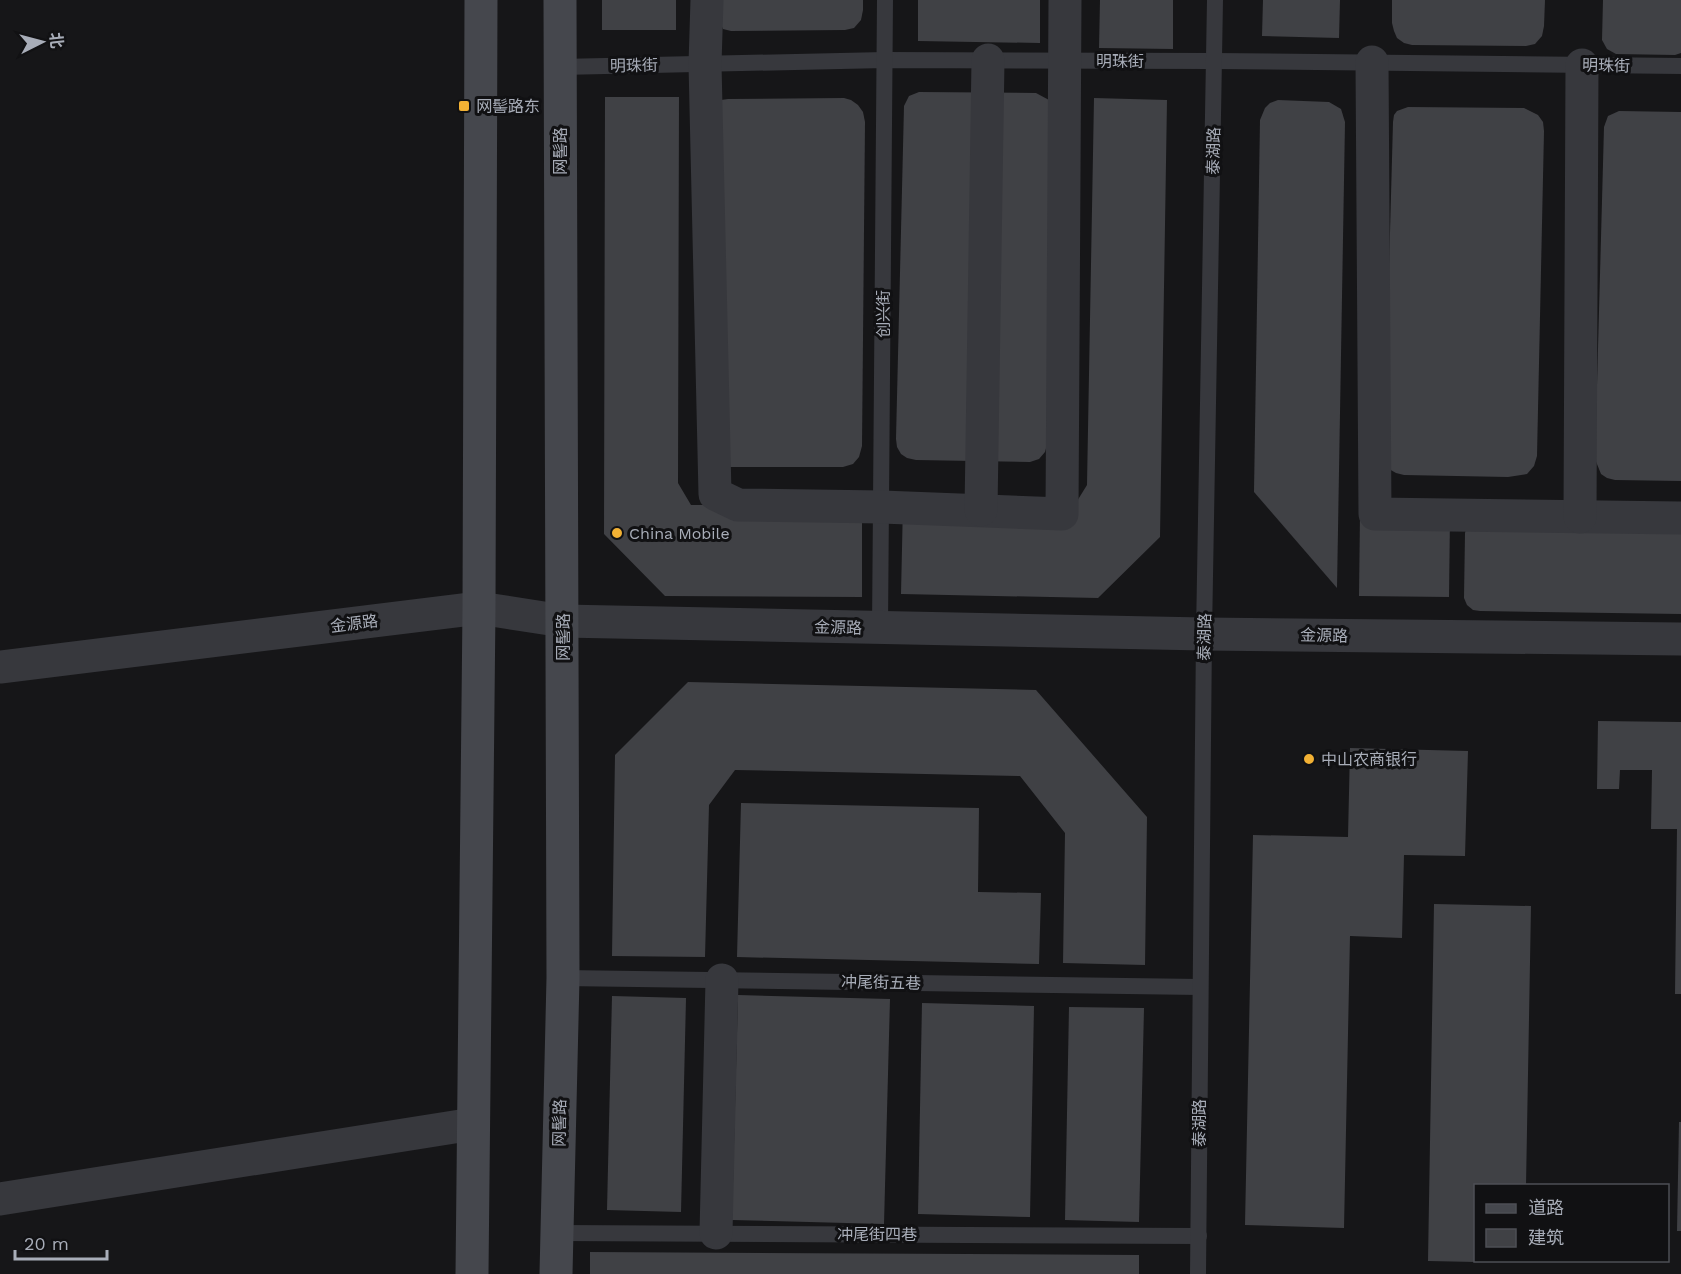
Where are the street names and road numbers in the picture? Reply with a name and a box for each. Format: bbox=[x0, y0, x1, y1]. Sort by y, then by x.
street label: 明珠街 bbox=[1096, 52, 1144, 71]
street label: 明珠街 bbox=[610, 56, 658, 75]
street label: 明珠街 bbox=[1582, 56, 1630, 75]
street label: 网髻路 bbox=[551, 127, 570, 175]
street label: 泰湖路 bbox=[1204, 127, 1223, 175]
street label: 创兴街 bbox=[874, 290, 893, 338]
street label: 金源路 bbox=[329, 611, 379, 636]
street label: 网髻路 bbox=[554, 613, 573, 661]
street label: 泰湖路 bbox=[1195, 613, 1214, 661]
street label: 金源路 bbox=[814, 618, 862, 637]
street label: 金源路 bbox=[1300, 626, 1348, 645]
street label: 冲尾街五巷 bbox=[841, 972, 921, 993]
street label: 网髻路 bbox=[550, 1099, 569, 1147]
street label: 泰湖路 bbox=[1190, 1099, 1209, 1147]
street label: 冲尾街四巷 bbox=[837, 1225, 917, 1244]

